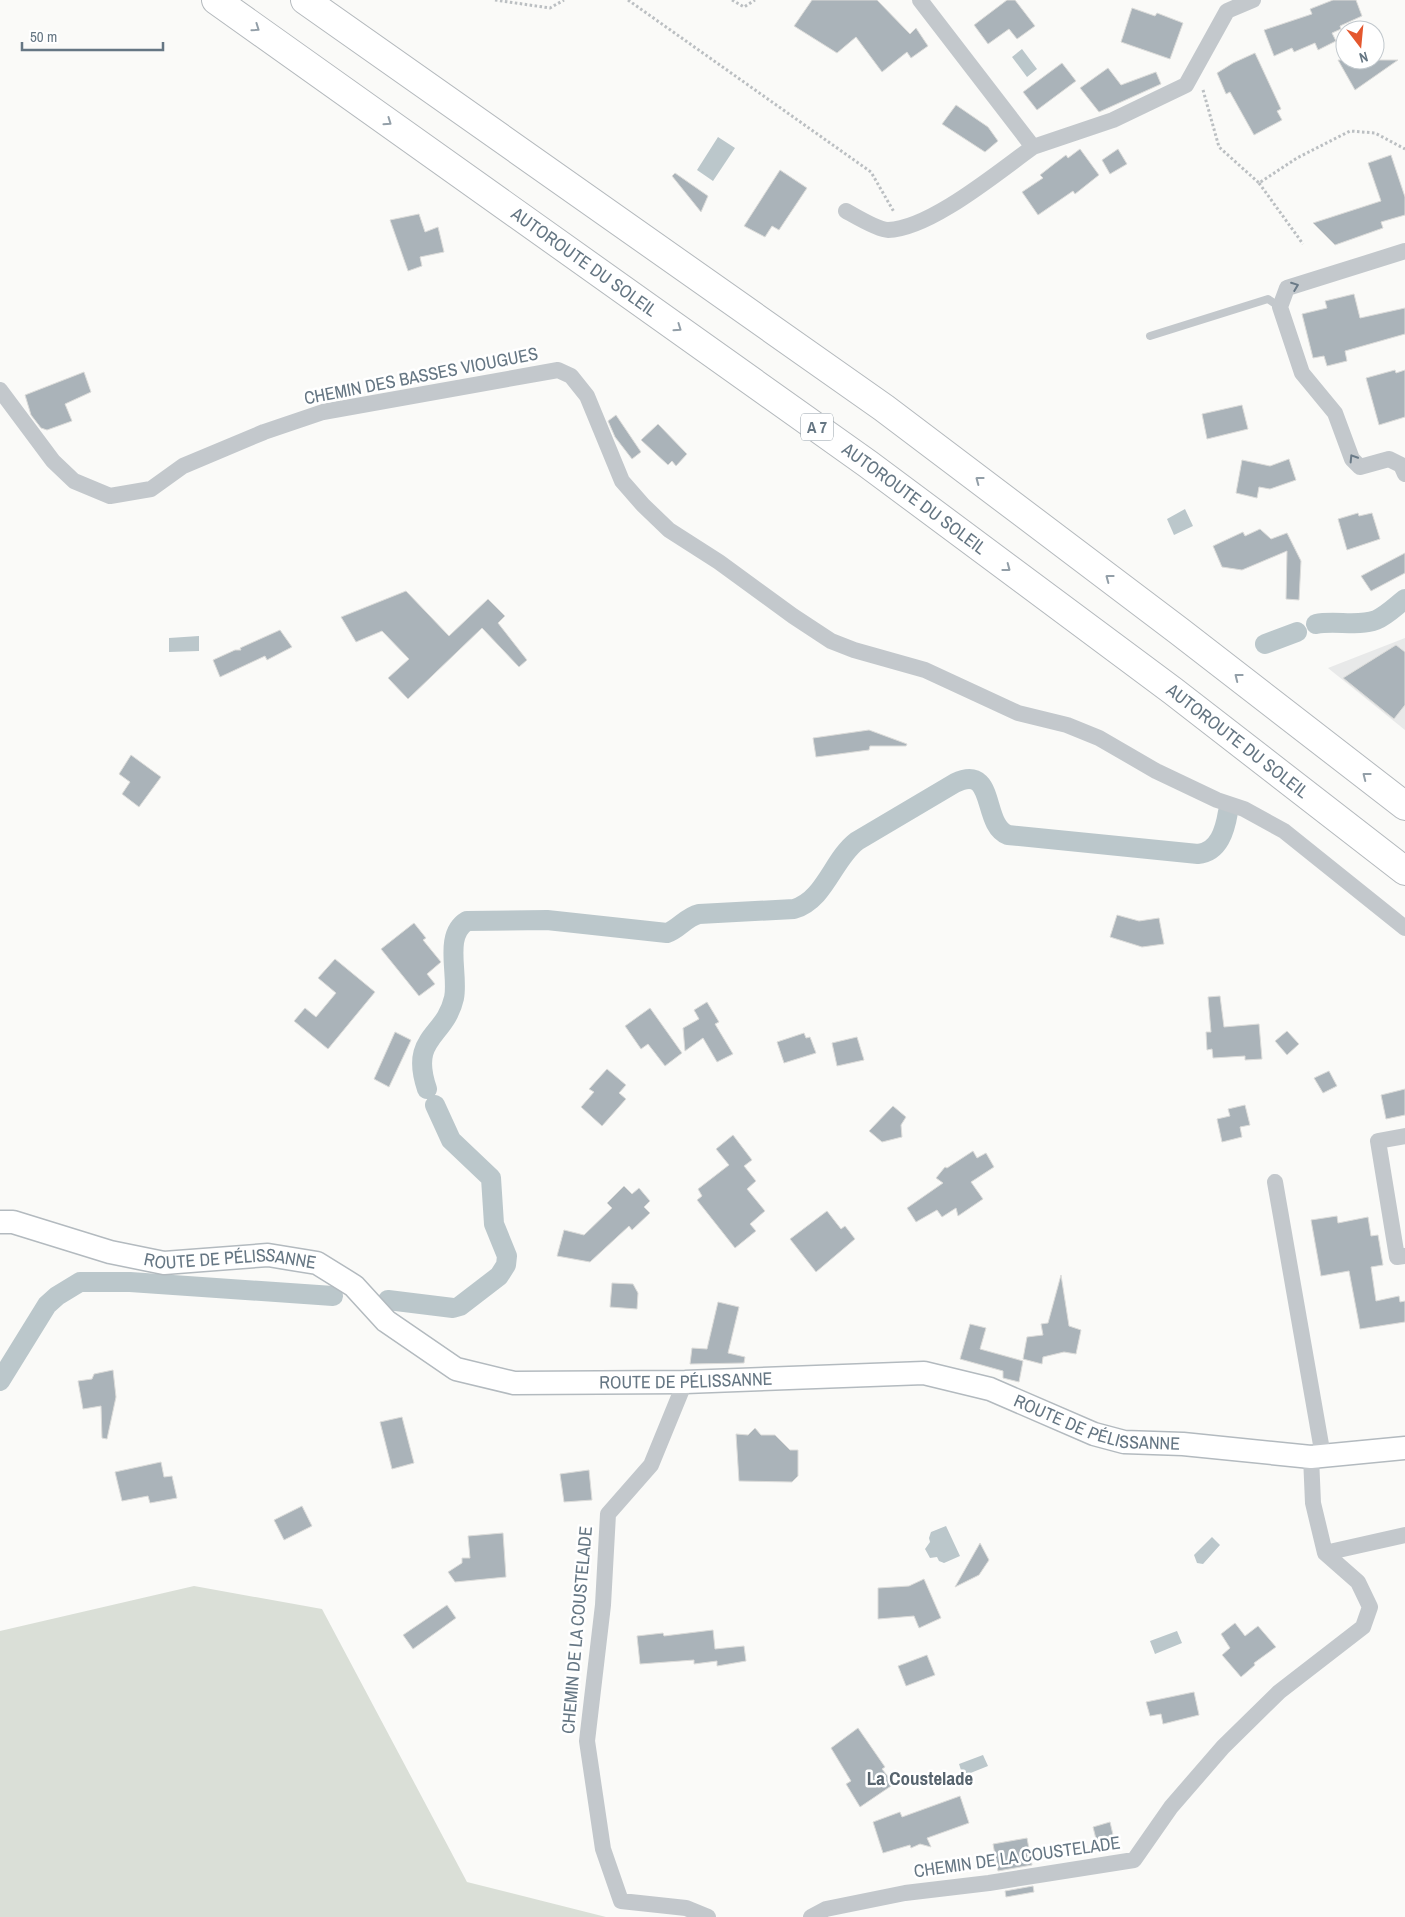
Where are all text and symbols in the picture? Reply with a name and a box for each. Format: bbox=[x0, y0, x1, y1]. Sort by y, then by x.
scale bar bbox=[22, 20, 164, 52]
north arrow bbox=[1335, 20, 1385, 70]
one-way arrow bbox=[250, 22, 260, 31]
text: 50 m bbox=[30, 26, 57, 47]
text: N bbox=[1357, 48, 1370, 67]
one-way arrow bbox=[382, 117, 391, 125]
street label: AUTOROUTE DU SOLEIL bbox=[506, 201, 663, 322]
one-way arrow bbox=[1290, 282, 1299, 292]
one-way arrow bbox=[672, 322, 681, 331]
street label: CHEMIN DES BASSES VIOUGUES bbox=[302, 341, 540, 410]
road number: A 7 bbox=[801, 414, 833, 441]
street label: AUTOROUTE DU SOLEIL bbox=[836, 436, 992, 560]
one-way arrow bbox=[1349, 454, 1359, 463]
one-way arrow bbox=[975, 477, 985, 486]
one-way arrow bbox=[1001, 562, 1010, 570]
one-way arrow bbox=[1105, 575, 1115, 584]
one-way arrow bbox=[1235, 674, 1244, 682]
street label: AUTOROUTE DU SOLEIL bbox=[1161, 677, 1314, 804]
one-way arrow bbox=[1363, 773, 1372, 782]
street label: ROUTE DE PÉLISSANNE bbox=[142, 1242, 318, 1275]
street label: ROUTE DE PÉLISSANNE bbox=[599, 1366, 773, 1395]
street label: ROUTE DE PÉLISSANNE bbox=[1010, 1388, 1180, 1456]
street label: CHEMIN DE LA COUSTELADE bbox=[555, 1525, 598, 1735]
district label: La Coustelade bbox=[867, 1765, 974, 1791]
street label: CHEMIN DE LA COUSTELADE bbox=[912, 1830, 1122, 1883]

